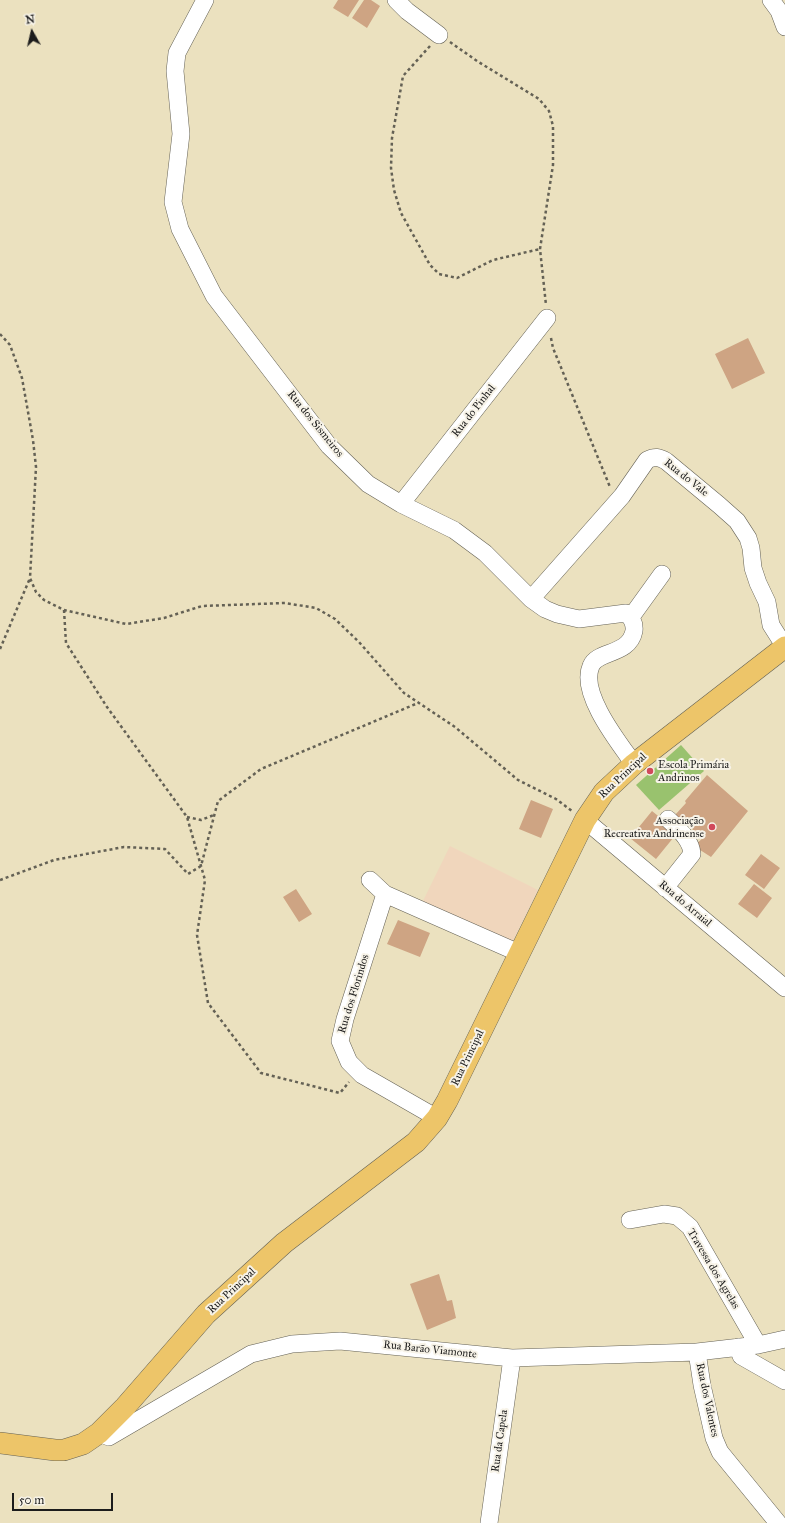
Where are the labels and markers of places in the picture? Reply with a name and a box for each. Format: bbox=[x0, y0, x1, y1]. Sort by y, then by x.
place label: Escola Primária Andrinos bbox=[658, 758, 729, 784]
marker: Escola Primária Andrinos bbox=[645, 766, 655, 776]
place label: Associação Recreativa Andrinense bbox=[604, 814, 704, 840]
marker: Associação Recreativa Andrinense bbox=[707, 822, 717, 832]

